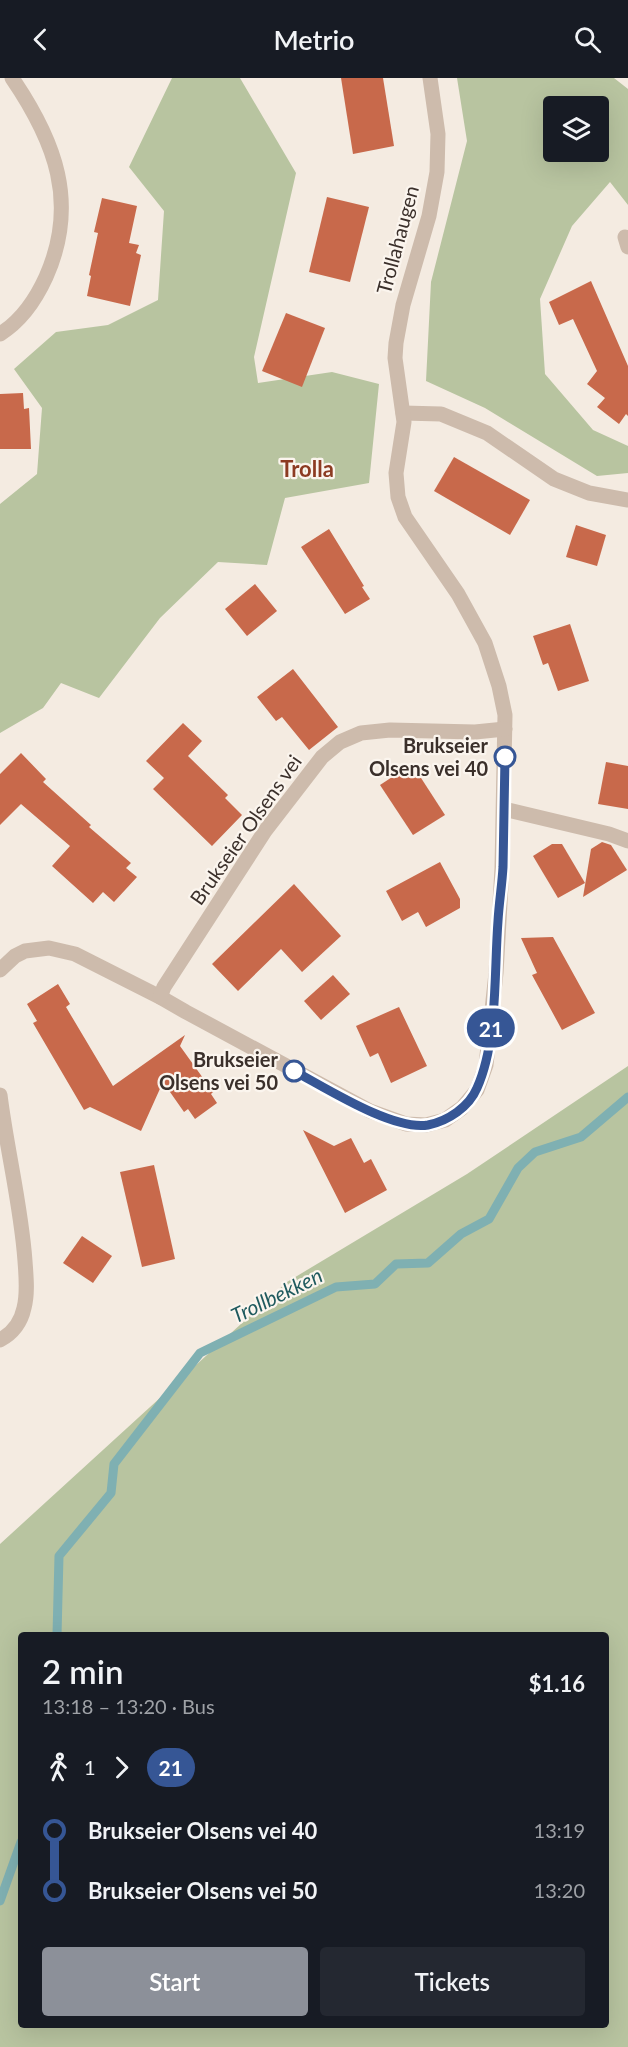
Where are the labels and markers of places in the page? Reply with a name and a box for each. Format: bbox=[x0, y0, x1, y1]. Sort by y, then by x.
place label: Brukseier Olsens vei 40 bbox=[369, 733, 489, 780]
marker: Brukseier Olsens vei 40 bbox=[494, 746, 516, 768]
place label: Brukseier Olsens vei 50 bbox=[159, 1047, 279, 1094]
marker: Brukseier Olsens vei 50 bbox=[283, 1060, 305, 1082]

